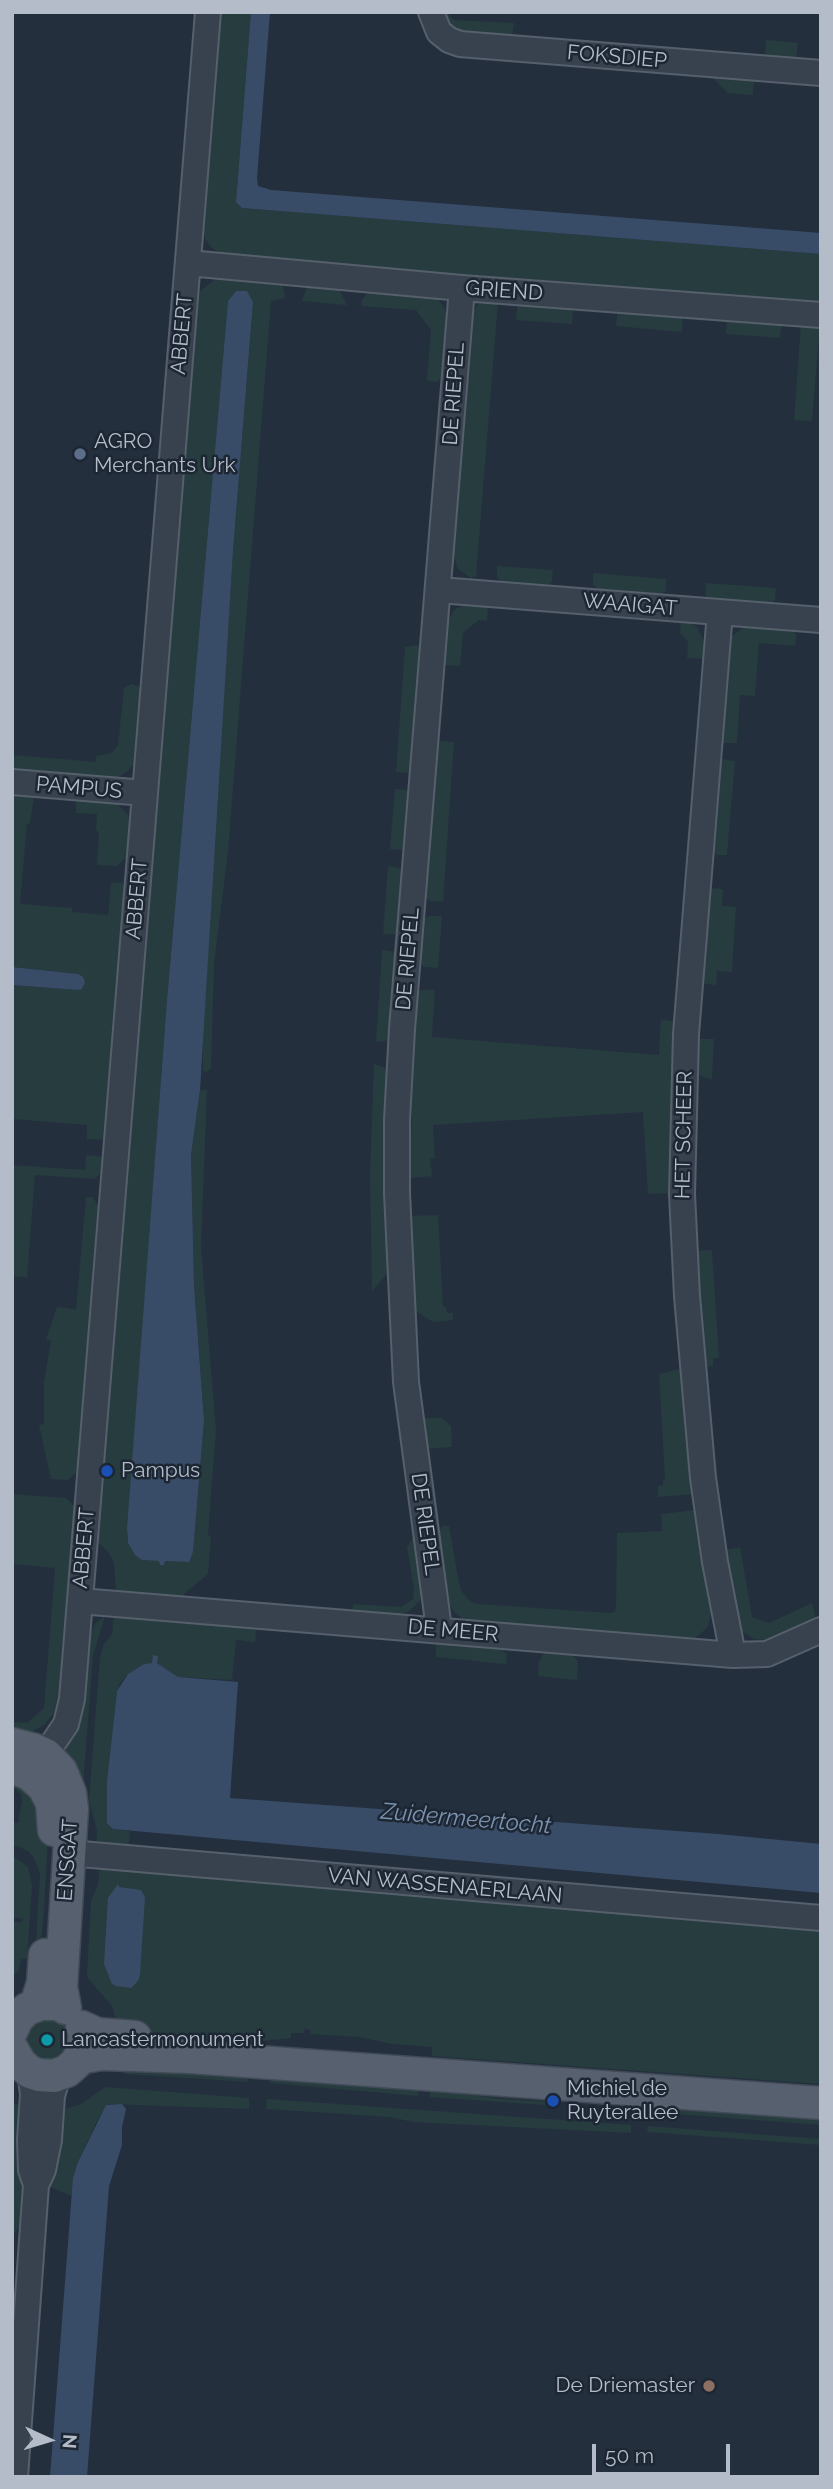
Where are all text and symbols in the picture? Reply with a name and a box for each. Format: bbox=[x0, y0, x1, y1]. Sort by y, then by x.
street label: FOKSDIEP bbox=[566, 40, 668, 74]
street label: GRIEND bbox=[464, 276, 544, 306]
street label: ABBERT bbox=[166, 292, 198, 376]
street label: DE RIEPEL bbox=[438, 342, 470, 446]
place label: AGRO Merchants Urk bbox=[94, 429, 236, 479]
marker: AGRO Merchants Urk bbox=[72, 446, 88, 462]
street label: WAAIGAT bbox=[582, 588, 678, 622]
street label: PAMPUS bbox=[35, 772, 123, 804]
street label: ABBERT bbox=[121, 857, 153, 941]
street label: DE RIEPEL bbox=[391, 907, 425, 1011]
street label: HET SCHEER bbox=[670, 1071, 698, 1199]
place label: Pampus bbox=[121, 1458, 200, 1484]
marker: Pampus bbox=[99, 1463, 115, 1479]
street label: DE RIEPEL bbox=[405, 1471, 445, 1577]
street label: ABBERT bbox=[68, 1506, 100, 1590]
street label: DE MEER bbox=[407, 1614, 499, 1648]
water label: Zuidermeertocht bbox=[380, 1798, 552, 1840]
street label: ENSGAT bbox=[53, 1818, 83, 1902]
street label: VAN WASSENAERLAAN bbox=[327, 1863, 563, 1909]
place label: Lancastermonument bbox=[61, 2027, 264, 2053]
marker: Lancastermonument bbox=[39, 2032, 55, 2048]
place label: Michiel de Ruyterallee bbox=[567, 2076, 678, 2126]
marker: Michiel de Ruyterallee bbox=[545, 2093, 561, 2109]
place label: De Driemaster bbox=[556, 2373, 695, 2399]
marker: De Driemaster bbox=[701, 2378, 717, 2394]
north arrow bbox=[14, 2405, 84, 2475]
scale bar bbox=[595, 2430, 733, 2474]
text: N bbox=[58, 2433, 81, 2449]
text: 50 m bbox=[605, 2443, 654, 2468]

